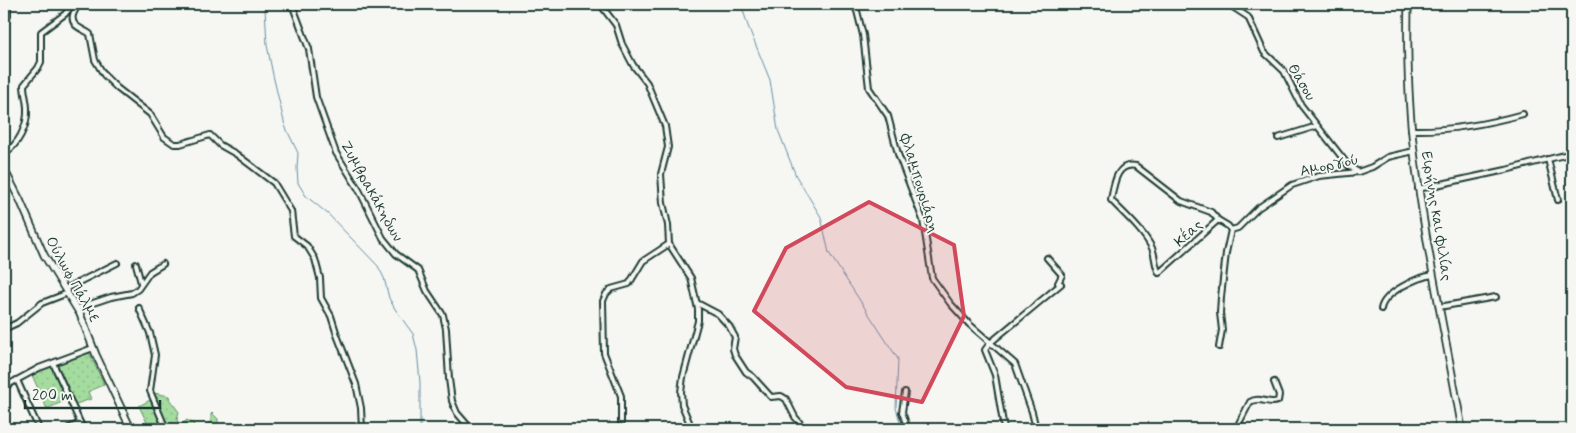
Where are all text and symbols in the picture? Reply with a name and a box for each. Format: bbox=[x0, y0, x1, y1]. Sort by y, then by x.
street label: Θάσου bbox=[1282, 60, 1320, 105]
street label: Φλαμπουριάρη bbox=[894, 130, 944, 235]
street label: Ζυμβρακάκηδων bbox=[335, 138, 407, 246]
street label: Αμοργού bbox=[1298, 150, 1360, 182]
street label: Ειρήνης και Φιλίας bbox=[1416, 150, 1456, 283]
street label: Κέας bbox=[1170, 215, 1208, 252]
street label: Ούλωφ Πάλμε bbox=[40, 233, 104, 326]
scale bar bbox=[25, 378, 160, 410]
text: 200 m bbox=[32, 386, 73, 406]

